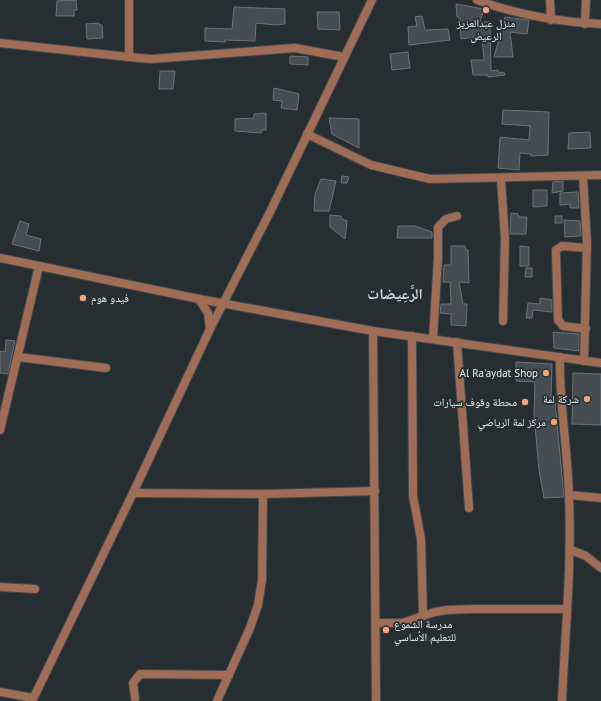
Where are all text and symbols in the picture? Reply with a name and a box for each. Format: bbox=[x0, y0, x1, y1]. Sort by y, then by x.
marker: منزل عبدالعزيز الرعيض bbox=[481, 5, 491, 15]
place label: منزل عبدالعزيز الرعيض bbox=[456, 16, 515, 43]
district label: الرَّعِيضات bbox=[367, 284, 423, 303]
place label: فيدو هوم bbox=[91, 291, 129, 305]
marker: فيدو هوم bbox=[78, 293, 88, 303]
place label: Al Ra'aydat Shop bbox=[460, 366, 538, 380]
marker: Al Ra'aydat Shop bbox=[541, 368, 551, 378]
place label: شركة لمة bbox=[543, 392, 579, 406]
marker: شركة لمة bbox=[582, 394, 592, 404]
place label: محطة وقوف سيارات bbox=[433, 395, 517, 409]
marker: محطة وقوف سيارات bbox=[520, 397, 530, 407]
place label: مركز لمة الرياضي bbox=[478, 415, 546, 431]
marker: مركز لمة الرياضي bbox=[549, 417, 559, 427]
place label: مدرسة الشموع للتعليم الأساسي bbox=[394, 617, 456, 646]
marker: مدرسة الشموع للتعليم الأساسي bbox=[381, 625, 391, 635]

